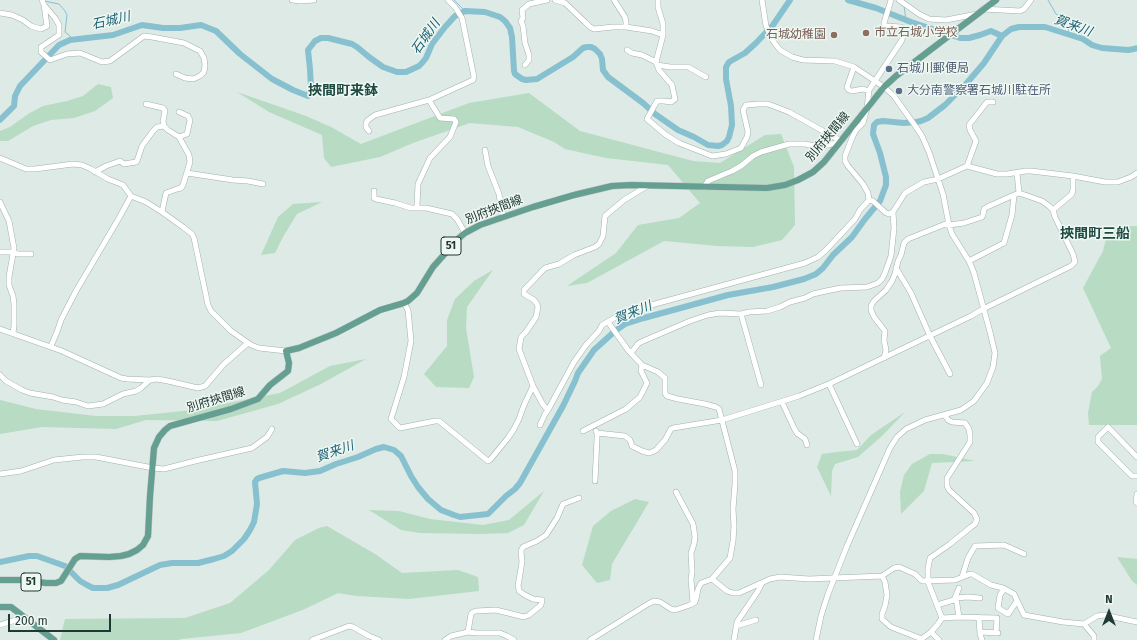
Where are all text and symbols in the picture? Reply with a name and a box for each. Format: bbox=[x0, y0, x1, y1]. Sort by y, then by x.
water label: 石城川 bbox=[90, 9, 132, 33]
water label: 賀来川 bbox=[1052, 12, 1094, 40]
water label: 石城川 bbox=[408, 17, 444, 57]
place label: 市立石城小学校 bbox=[874, 26, 958, 40]
place label: 石城幼稚園 bbox=[766, 28, 826, 42]
marker: 市立石城小学校 bbox=[861, 28, 871, 38]
marker: 石城幼稚園 bbox=[829, 30, 839, 40]
place label: 石城川郵便局 bbox=[897, 62, 969, 76]
marker: 石城川郵便局 bbox=[884, 64, 894, 74]
district label: 挾間町来鉢 bbox=[308, 83, 378, 99]
place label: 大分南警察署石城川駐在所 bbox=[907, 84, 1051, 98]
marker: 大分南警察署石城川駐在所 bbox=[894, 86, 904, 96]
street label: 別府挾間線 bbox=[803, 109, 853, 165]
street label: 別府挾間線 bbox=[463, 193, 525, 227]
district label: 挾間町三船 bbox=[1060, 226, 1130, 242]
road number: 51 bbox=[441, 237, 461, 255]
water label: 賀来川 bbox=[612, 298, 654, 328]
street label: 別府挾間線 bbox=[185, 384, 247, 416]
water label: 賀来川 bbox=[314, 438, 356, 466]
road number: 51 bbox=[21, 573, 41, 591]
north arrow bbox=[1089, 592, 1129, 632]
text: N bbox=[1105, 593, 1113, 606]
scale bar bbox=[10, 606, 113, 632]
text: 200 m bbox=[15, 614, 48, 628]

